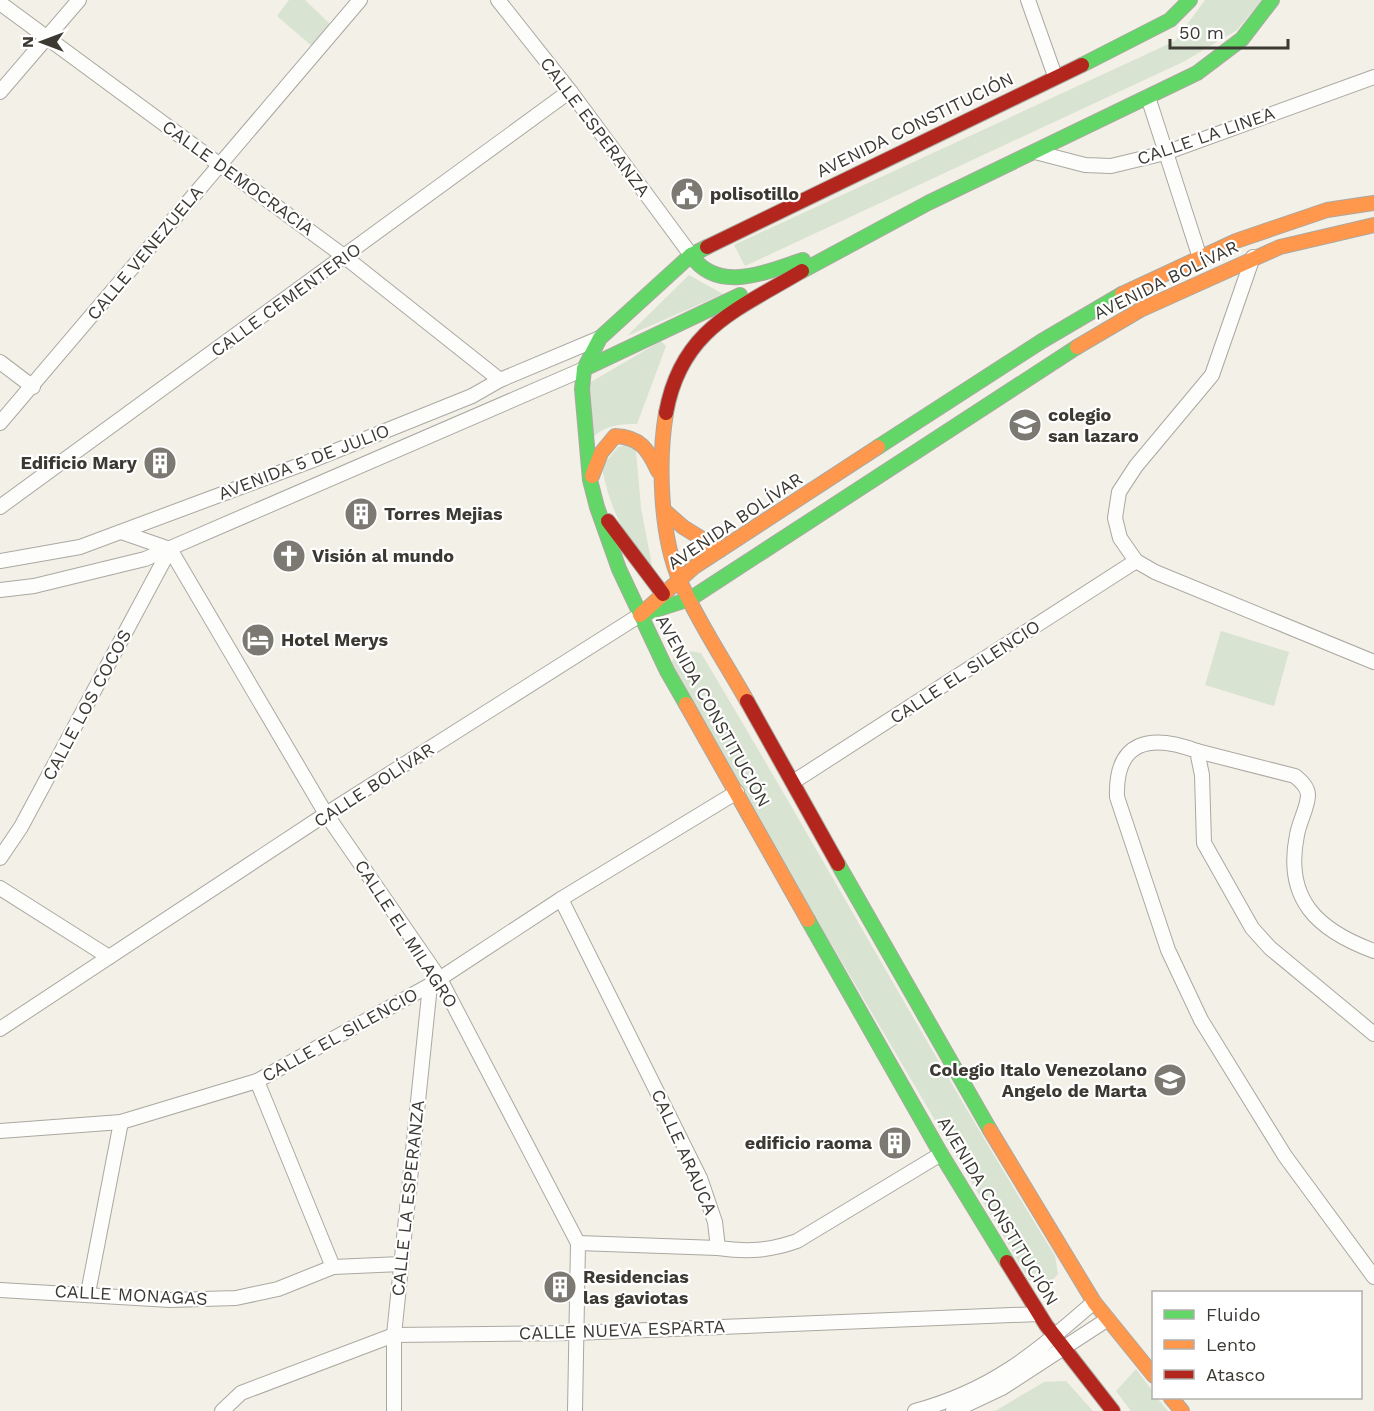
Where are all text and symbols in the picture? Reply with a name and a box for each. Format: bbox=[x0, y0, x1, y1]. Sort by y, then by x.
north arrow bbox=[12, 12, 72, 72]
scale bar bbox=[1170, 12, 1288, 50]
text: 50 m bbox=[1179, 22, 1224, 43]
text: N bbox=[18, 36, 37, 48]
street label: CALLE ESPERANZA bbox=[536, 53, 655, 201]
street label: AVENIDA CONSTITUCIÓN bbox=[813, 68, 1017, 181]
street label: CALLE LA LINEA bbox=[1134, 102, 1277, 169]
street label: CALLE DEMOCRACIA bbox=[158, 116, 318, 240]
public building icon: polisotillo bbox=[669, 176, 705, 212]
street label: CALLE VENEZUELA bbox=[82, 181, 207, 324]
place label: polisotillo bbox=[710, 183, 799, 204]
street label: AVENIDA BOLÍVAR bbox=[1090, 235, 1241, 324]
street label: CALLE CEMENTERIO bbox=[207, 238, 365, 361]
place label: colegio san lazaro bbox=[1048, 404, 1139, 446]
school or university icon: colegio san lazaro bbox=[1007, 407, 1043, 443]
street label: AVENIDA 5 DE JULIO bbox=[215, 419, 392, 504]
building icon: Edificio Mary bbox=[142, 445, 178, 481]
place label: Edificio Mary bbox=[21, 452, 138, 473]
street label: AVENIDA BOLÍVAR bbox=[663, 468, 806, 574]
building icon: Torres Mejias bbox=[343, 496, 379, 532]
place label: Torres Mejias bbox=[384, 503, 503, 524]
church icon: Visión al mundo bbox=[271, 538, 307, 574]
place label: Visión al mundo bbox=[312, 545, 454, 566]
street label: AVENIDA CONSTITUCIÓN bbox=[652, 611, 775, 811]
street label: CALLE EL SILENCIO bbox=[886, 615, 1044, 728]
hotel icon: Hotel Merys bbox=[240, 622, 276, 658]
street label: CALLE LOS COCOS bbox=[38, 626, 135, 784]
place label: Hotel Merys bbox=[281, 629, 389, 650]
street label: CALLE BOLÍVAR bbox=[310, 738, 438, 831]
street label: CALLE EL MILAGRO bbox=[351, 856, 462, 1012]
street label: CALLE EL SILENCIO bbox=[258, 983, 421, 1086]
place label: Colegio Italo Venezolano Angelo de Marta bbox=[929, 1059, 1148, 1101]
school or university icon: Colegio Italo Venezolano Angelo de Marta bbox=[1152, 1062, 1188, 1098]
street label: CALLE ARAUCA bbox=[647, 1086, 722, 1218]
street label: CALLE LA ESPERANZA bbox=[387, 1099, 428, 1297]
street label: AVENIDA CONSTITUCIÓN bbox=[934, 1113, 1063, 1309]
building icon: edificio raoma bbox=[877, 1125, 913, 1161]
place label: edificio raoma bbox=[745, 1132, 873, 1153]
place label: Residencias las gaviotas bbox=[583, 1266, 689, 1308]
building icon: Residencias las gaviotas bbox=[542, 1269, 578, 1305]
street label: CALLE MONAGAS bbox=[54, 1280, 208, 1309]
legend bbox=[1152, 1291, 1362, 1399]
text: Fluido bbox=[1206, 1304, 1260, 1325]
street label: CALLE NUEVA ESPARTA bbox=[518, 1315, 726, 1344]
text: Lento bbox=[1206, 1334, 1256, 1355]
text: Atasco bbox=[1206, 1364, 1265, 1385]

